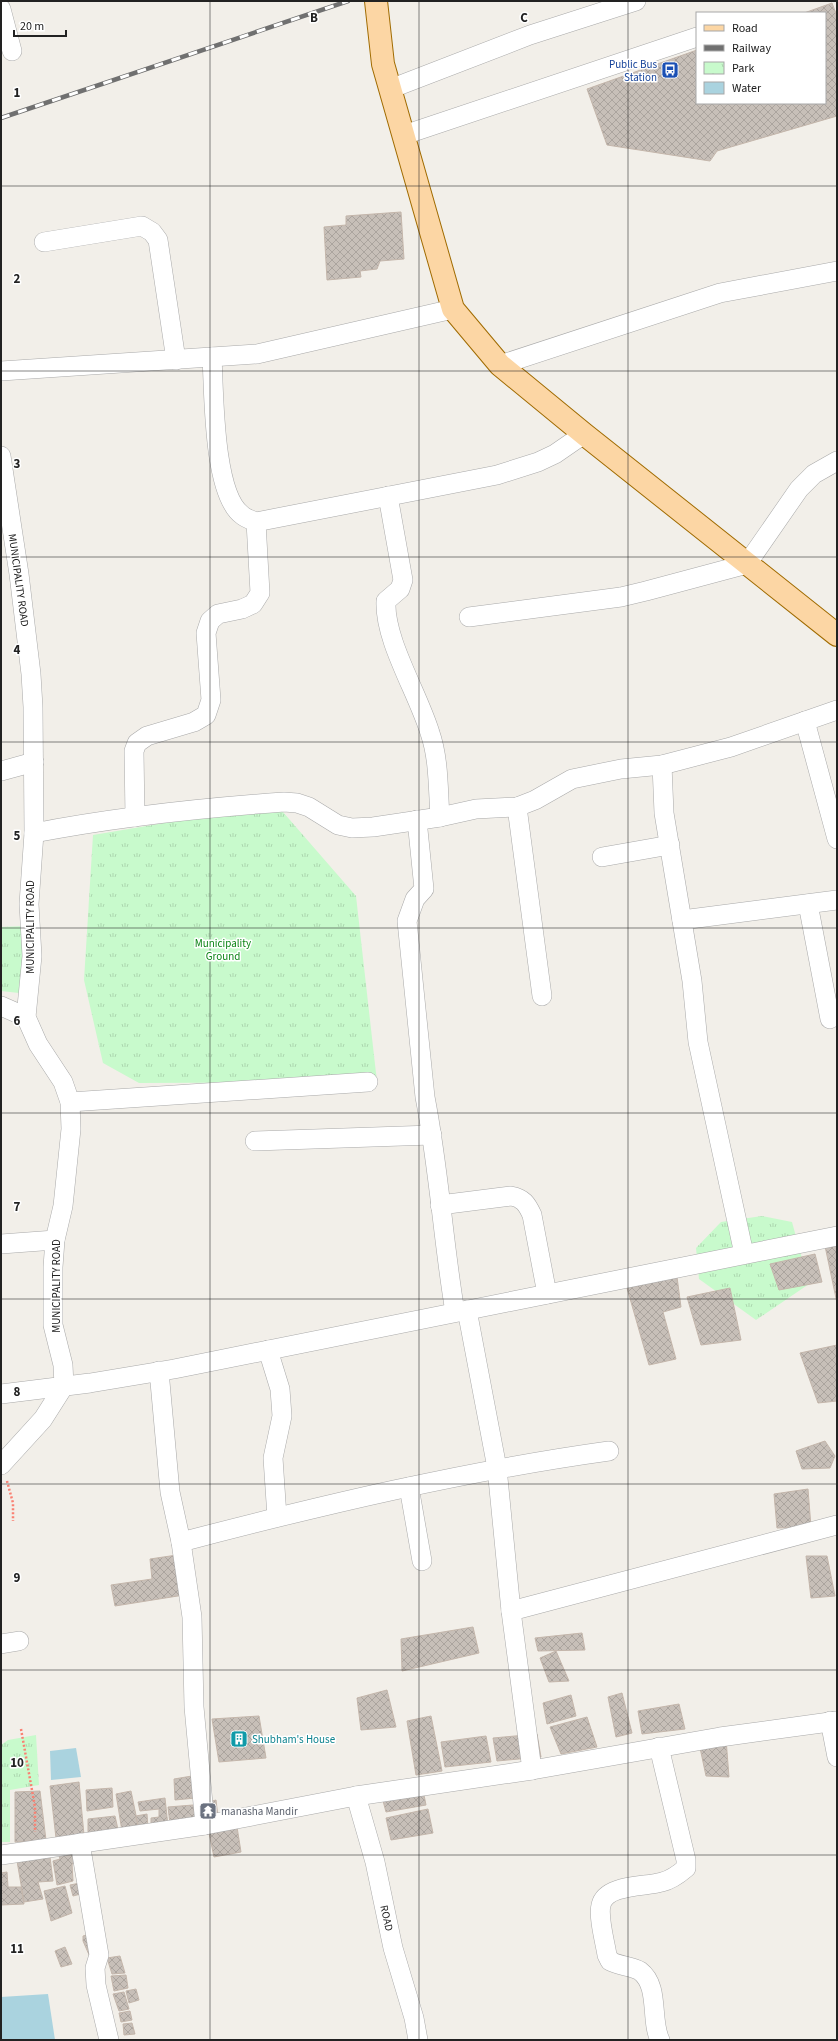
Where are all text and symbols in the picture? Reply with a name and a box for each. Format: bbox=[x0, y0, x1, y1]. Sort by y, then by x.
text: B bbox=[310, 9, 318, 27]
text: C bbox=[520, 9, 528, 27]
scale bar bbox=[14, 12, 66, 38]
legend bbox=[696, 12, 826, 104]
text: 20 m bbox=[20, 18, 44, 35]
text: Road bbox=[732, 20, 758, 37]
text: Railway bbox=[732, 40, 771, 57]
place label: Public Bus Station bbox=[609, 57, 657, 85]
bus stop icon: Public Bus Station bbox=[660, 60, 680, 80]
text: Park bbox=[732, 60, 754, 77]
text: Water bbox=[732, 80, 762, 97]
text: 1 bbox=[14, 84, 21, 102]
text: 2 bbox=[14, 270, 21, 288]
text: 3 bbox=[14, 455, 21, 473]
street label: MUNICIPALITY ROAD bbox=[5, 533, 32, 628]
text: 4 bbox=[14, 641, 21, 659]
text: 5 bbox=[14, 827, 21, 845]
street label: MUNICIPALITY ROAD bbox=[23, 880, 38, 974]
park label: Municipality Ground bbox=[195, 936, 251, 964]
text: 6 bbox=[14, 1012, 21, 1030]
text: 7 bbox=[14, 1198, 21, 1216]
street label: MUNICIPALITY ROAD bbox=[49, 1239, 64, 1333]
text: 8 bbox=[14, 1383, 21, 1401]
text: 9 bbox=[14, 1569, 21, 1587]
building icon: Shubham's House bbox=[229, 1729, 249, 1749]
place label: Shubham's House bbox=[252, 1732, 336, 1747]
text: 10 bbox=[10, 1754, 24, 1772]
temple icon: manasha Mandir bbox=[198, 1801, 218, 1821]
place label: manasha Mandir bbox=[221, 1804, 298, 1819]
street label: ROAD bbox=[376, 1904, 397, 1933]
text: 11 bbox=[10, 1940, 24, 1958]

